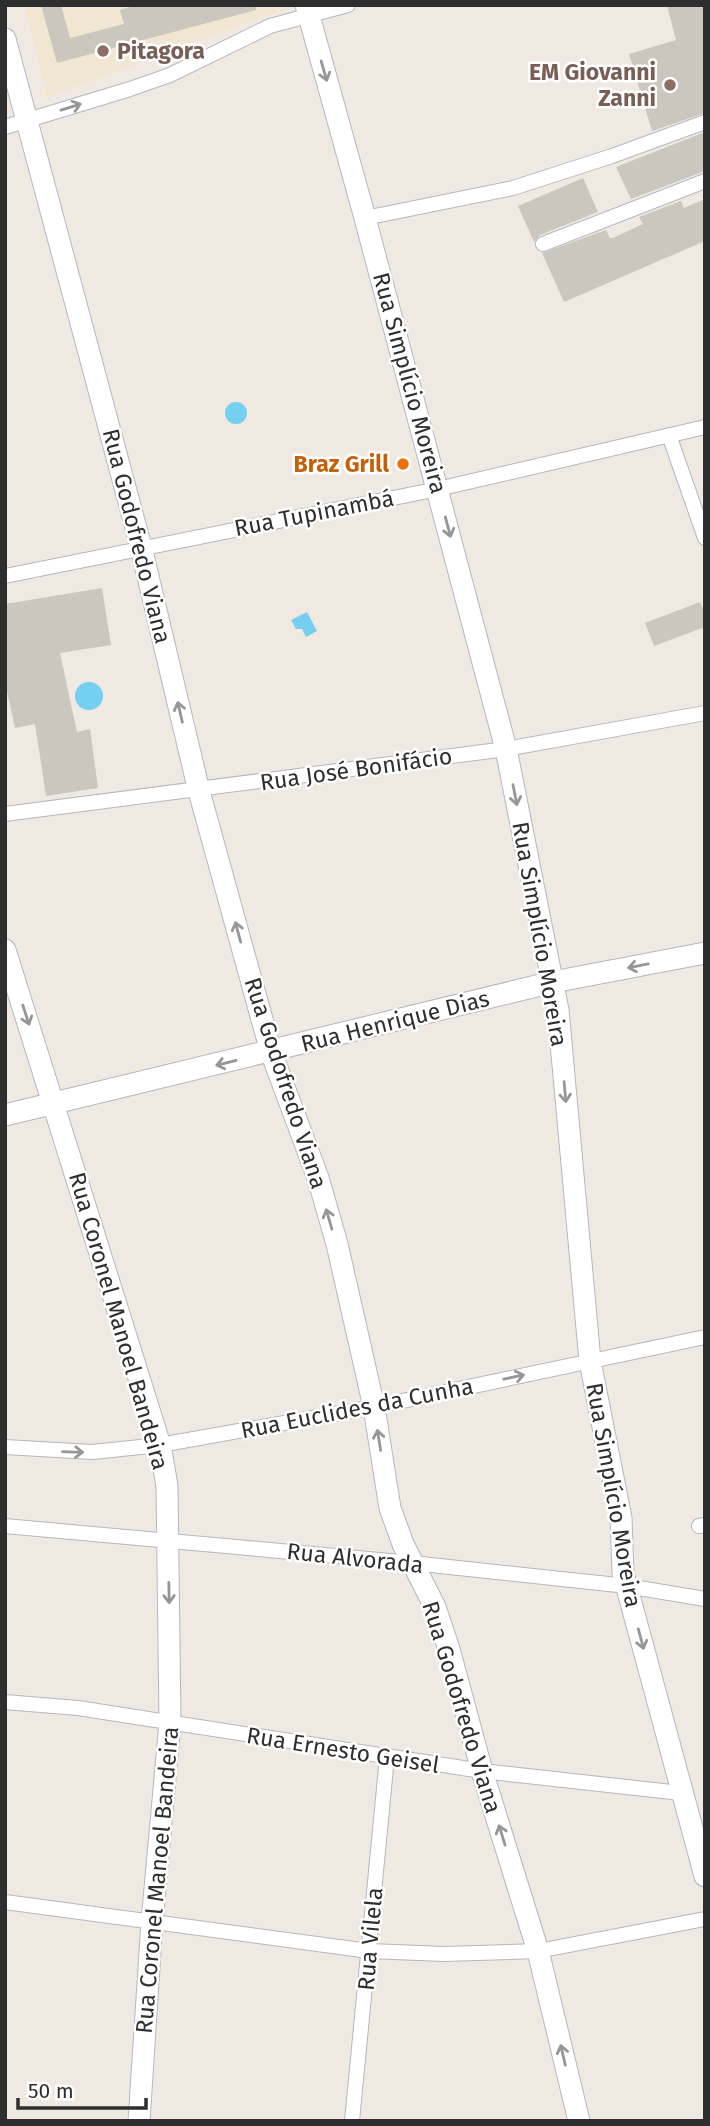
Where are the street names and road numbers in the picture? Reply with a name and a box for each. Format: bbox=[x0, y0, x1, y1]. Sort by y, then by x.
street label: Rua Simplício Moreira bbox=[367, 269, 453, 497]
street label: Rua Godofredo Viana bbox=[97, 426, 177, 646]
street label: Rua Tupinambá bbox=[232, 484, 396, 542]
street label: Rua José Bonifácio bbox=[258, 742, 454, 796]
street label: Rua Simplício Moreira bbox=[506, 819, 574, 1049]
street label: Rua Godofredo Viana bbox=[239, 974, 333, 1192]
street label: Rua Henrique Dias bbox=[298, 984, 492, 1058]
street label: Rua Coronel Manoel Bandeira bbox=[63, 1169, 175, 1473]
street label: Rua Euclides da Cunha bbox=[238, 1372, 476, 1444]
street label: Rua Simplício Moreira bbox=[580, 1380, 648, 1610]
street label: Rua Alvorada bbox=[285, 1537, 425, 1579]
street label: Rua Godofredo Viana bbox=[416, 1597, 508, 1817]
street label: Rua Ernesto Geisel bbox=[245, 1721, 442, 1779]
street label: Rua Coronel Manoel Bandeira bbox=[130, 1725, 184, 2035]
street label: Rua Vilela bbox=[352, 1886, 388, 1992]

